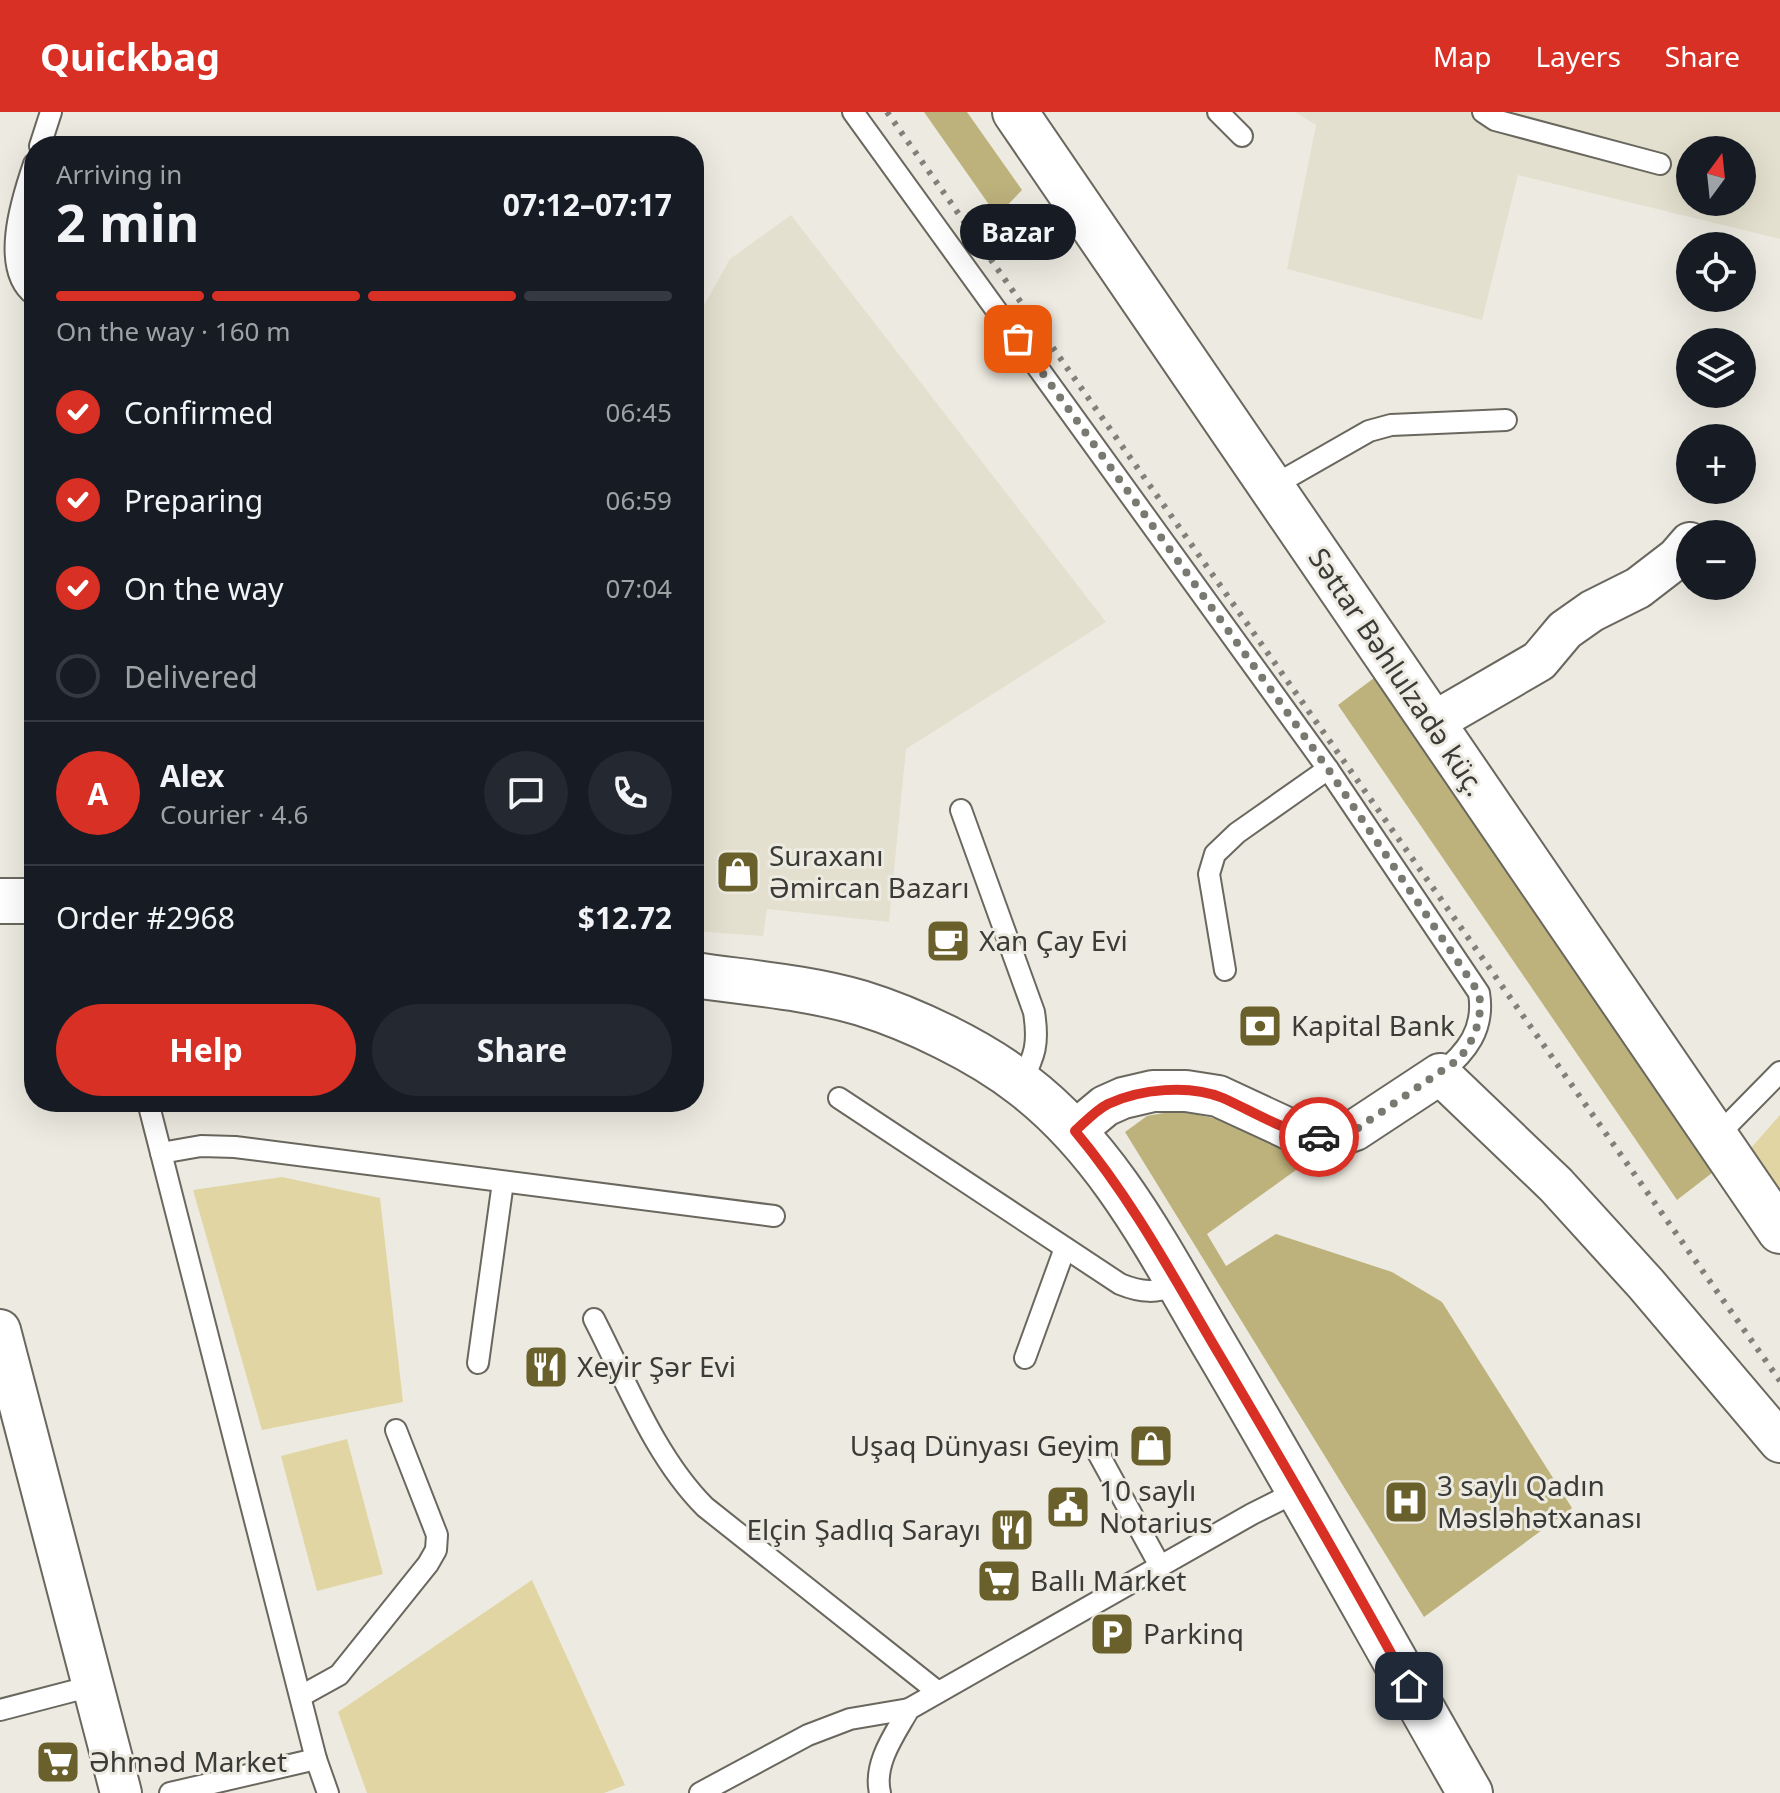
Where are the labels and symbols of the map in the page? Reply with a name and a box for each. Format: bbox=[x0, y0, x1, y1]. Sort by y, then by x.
north arrow bbox=[1676, 136, 1756, 216]
callout: Bazar bbox=[960, 203, 1076, 259]
pin bbox=[984, 305, 1052, 373]
street label: Səttar Bəhlulzadə küç. bbox=[1301, 540, 1495, 803]
place label: Suraxanı Əmircan Bazarı bbox=[769, 836, 969, 906]
shop icon: Suraxanı Əmircan Bazarı bbox=[714, 848, 762, 896]
cafe icon: Xan Çay Evi bbox=[924, 917, 972, 965]
place label: Xan Çay Evi bbox=[979, 921, 1128, 959]
bank icon: Kapital Bank bbox=[1236, 1002, 1284, 1050]
place label: Kapital Bank bbox=[1291, 1006, 1455, 1044]
courier bbox=[1279, 1097, 1359, 1177]
restaurant icon: Xeyir Şər Evi bbox=[522, 1343, 570, 1391]
place label: Xeyir Şər Evi bbox=[577, 1347, 736, 1385]
shop icon: Uşaq Dünyası Geyim bbox=[1127, 1422, 1175, 1470]
place label: Uşaq Dünyası Geyim bbox=[850, 1426, 1120, 1464]
place label: 3 saylı Qadın Məsləhətxanası bbox=[1437, 1466, 1642, 1536]
place label: 10 saylı Notarius bbox=[1099, 1471, 1213, 1541]
hospital icon: 3 saylı Qadın Məsləhətxanası bbox=[1382, 1478, 1430, 1526]
public building icon: 10 saylı Notarius bbox=[1044, 1483, 1092, 1531]
restaurant icon: Elçin Şadlıq Sarayı bbox=[988, 1506, 1036, 1554]
place label: Elçin Şadlıq Sarayı bbox=[746, 1510, 981, 1548]
supermarket icon: Ballı Market bbox=[975, 1557, 1023, 1605]
place label: Ballı Market bbox=[1030, 1561, 1186, 1599]
parking icon: Parkinq bbox=[1088, 1610, 1136, 1658]
place label: Parkinq bbox=[1143, 1614, 1244, 1652]
pin bbox=[1375, 1652, 1443, 1720]
supermarket icon: Əhməd Market bbox=[34, 1738, 82, 1786]
place label: Əhməd Market bbox=[89, 1742, 287, 1780]

